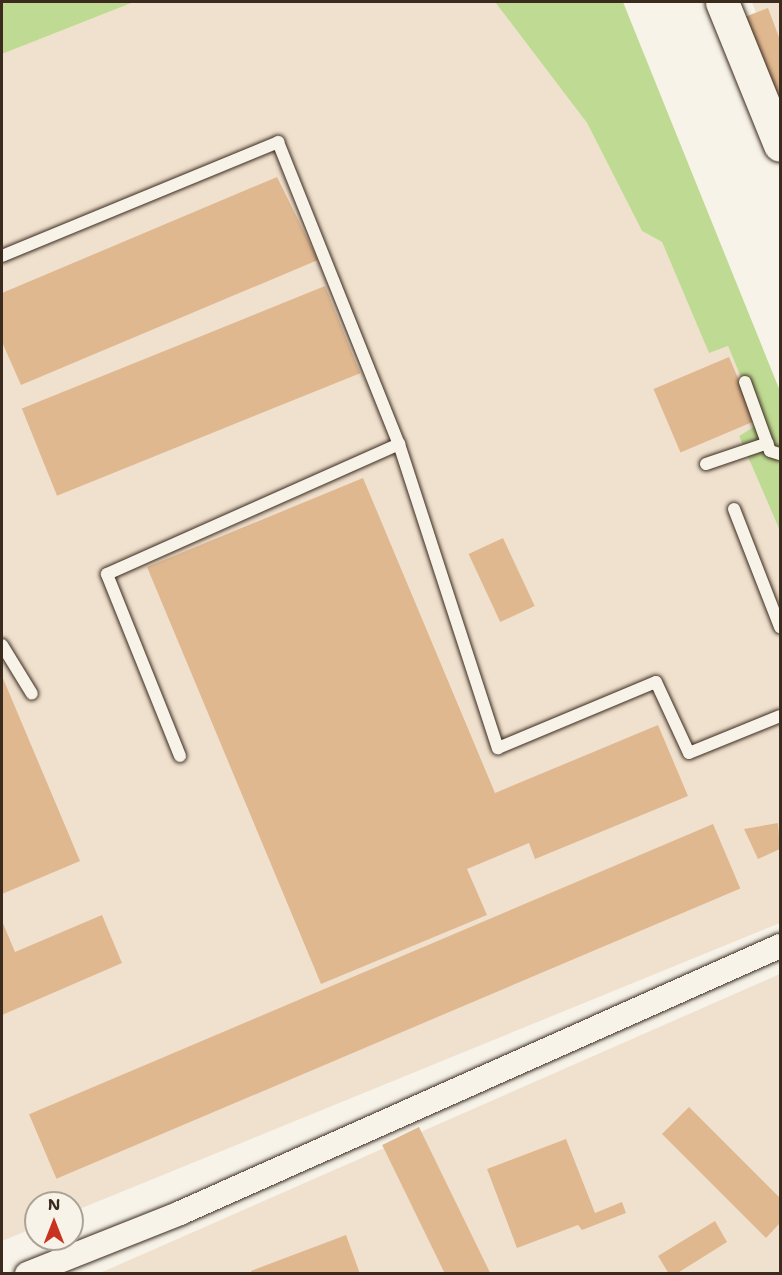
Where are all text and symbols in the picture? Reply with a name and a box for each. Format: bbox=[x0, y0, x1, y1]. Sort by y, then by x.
north arrow bbox=[24, 1191, 84, 1251]
text: N bbox=[48, 1194, 60, 1215]

